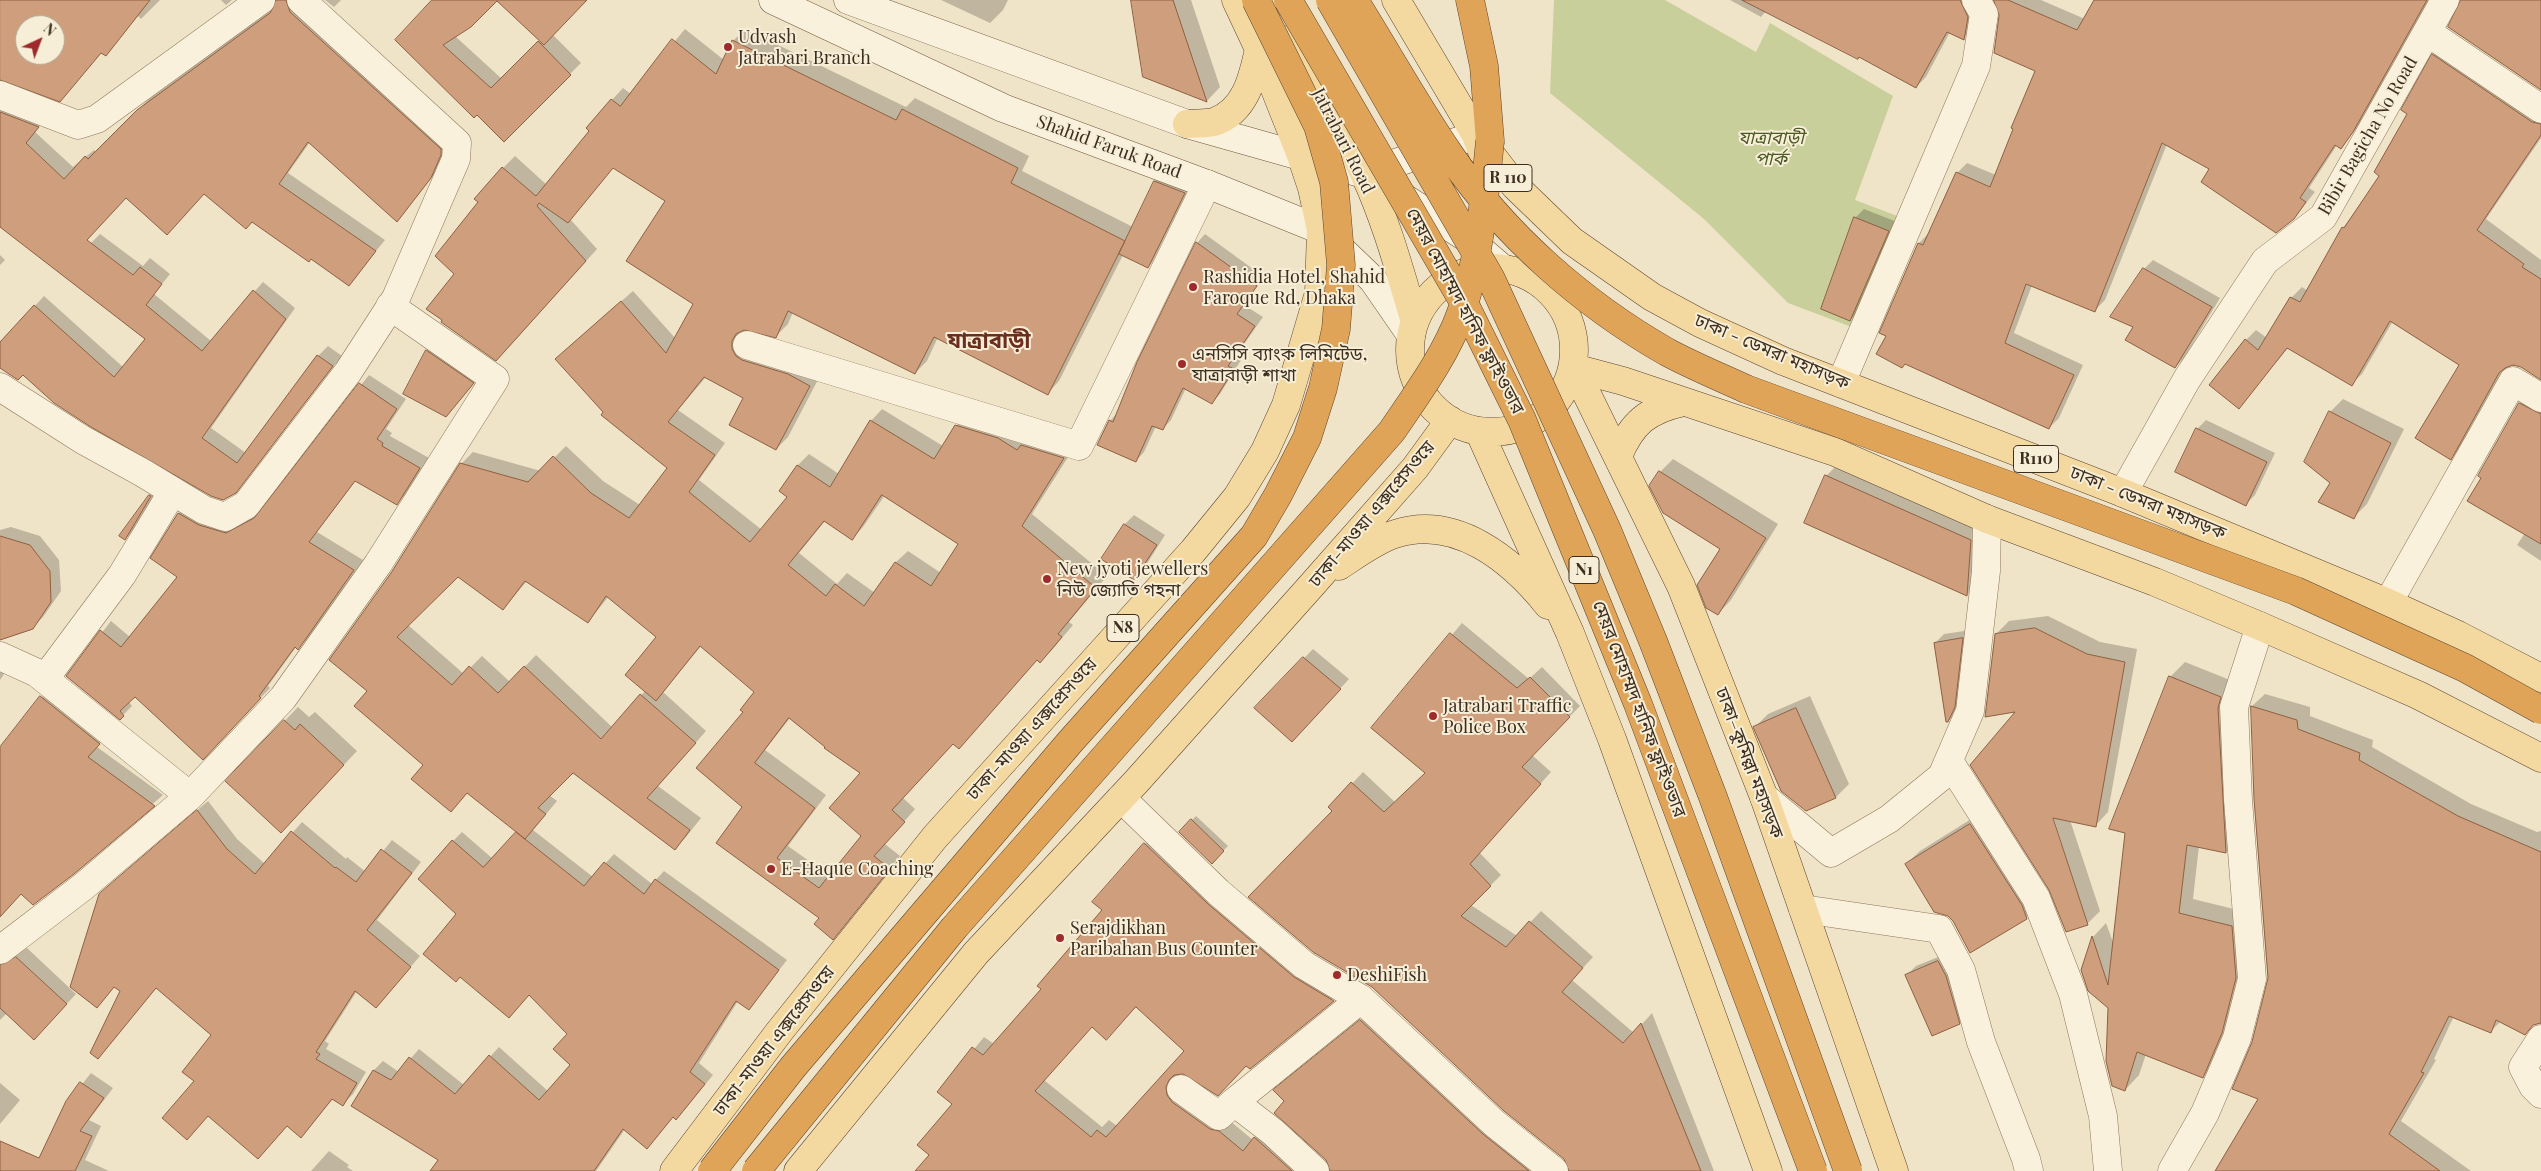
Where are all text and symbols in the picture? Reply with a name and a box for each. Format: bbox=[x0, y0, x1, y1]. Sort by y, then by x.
north arrow bbox=[15, 15, 65, 65]
text: N bbox=[40, 19, 60, 40]
place label: Udvash Jatrabari Branch bbox=[738, 26, 871, 68]
marker: Udvash Jatrabari Branch bbox=[722, 41, 734, 53]
street label: Bibir Bagicha No Road bbox=[2314, 53, 2422, 219]
street label: Jatrabari Road bbox=[1307, 85, 1379, 197]
street label: Shahid Faruk Road bbox=[1034, 111, 1184, 183]
park label: যাত্রাবাড়ী পার্ক bbox=[1738, 127, 1804, 170]
road number: R 110 bbox=[1484, 164, 1532, 192]
street label: মেয়র মোহাম্মদ হানিফ ফ্লাইওভার bbox=[1401, 204, 1529, 418]
place label: Rashidia Hotel, Shahid Faroque Rd, Dhaka bbox=[1203, 266, 1385, 308]
marker: Rashidia Hotel, Shahid Faroque Rd, Dhaka bbox=[1187, 281, 1199, 293]
street label: ঢাকা - ডেমরা মহাসড়ক bbox=[1691, 310, 1853, 394]
district label: যাত্রাবাড়ী bbox=[948, 328, 1030, 354]
place label: এনসিসি ব্যাংক লিমিটেড, যাত্রাবাড়ী শাখা bbox=[1192, 343, 1367, 386]
marker: এনসিসি ব্যাংক লিমিটেড, যাত্রাবাড়ী শাখা bbox=[1176, 358, 1188, 370]
street label: ঢাকা-মাওয়া এক্সপ্রেসওয়ে bbox=[1304, 436, 1440, 592]
road number: R110 bbox=[2014, 446, 2058, 472]
street label: ঢাকা - ডেমরা মহাসড়ক bbox=[2067, 462, 2229, 544]
road number: N1 bbox=[1569, 556, 1599, 584]
place label: New jyoti jewellers নিউ জ্যোতি গহনা bbox=[1057, 558, 1208, 600]
marker: New jyoti jewellers নিউ জ্যোতি গহনা bbox=[1041, 573, 1053, 585]
street label: মেয়র মোহাম্মদ হানিফ ফ্লাইওভার bbox=[1588, 598, 1690, 820]
road number: N8 bbox=[1107, 614, 1139, 641]
street label: ঢাকা-মাওয়া এক্সপ্রেসওয়ে bbox=[962, 653, 1102, 805]
street label: ঢাকা–কুমিল্লা মহাসড়ক bbox=[1710, 685, 1788, 841]
place label: Jatrabari Traffic Police Box bbox=[1443, 695, 1572, 738]
marker: Jatrabari Traffic Police Box bbox=[1427, 710, 1439, 722]
place label: E-Haque Coaching bbox=[781, 858, 934, 880]
marker: E-Haque Coaching bbox=[765, 863, 777, 875]
place label: Serajdikhan Paribahan Bus Counter bbox=[1070, 917, 1258, 960]
marker: Serajdikhan Paribahan Bus Counter bbox=[1054, 932, 1066, 944]
street label: ঢাকা-মাওয়া এক্সপ্রেসওয়ে bbox=[709, 962, 839, 1120]
place label: DeshiFish bbox=[1347, 964, 1427, 986]
marker: DeshiFish bbox=[1331, 969, 1343, 981]

